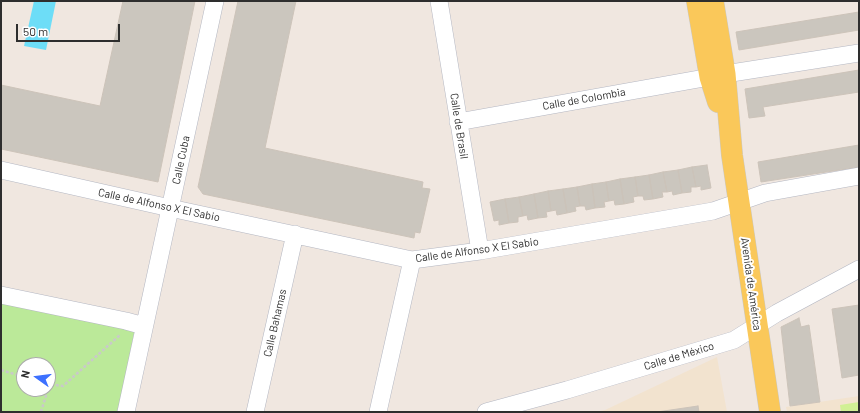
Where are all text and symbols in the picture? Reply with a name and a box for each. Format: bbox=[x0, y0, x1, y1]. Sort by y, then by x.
scale bar bbox=[18, 16, 122, 42]
text: 50 m bbox=[23, 24, 48, 38]
street label: Calle de Colombia bbox=[541, 85, 627, 113]
street label: Calle de Brasil bbox=[447, 92, 471, 160]
street label: Calle Cuba bbox=[169, 134, 193, 186]
street label: Calle de Alfonso X El Sabio bbox=[97, 186, 221, 224]
street label: Calle de Alfonso X El Sabio bbox=[415, 235, 539, 265]
street label: Avenida de América bbox=[738, 237, 764, 331]
street label: Calle Bahamas bbox=[261, 288, 289, 358]
street label: Calle de México bbox=[642, 339, 716, 373]
north arrow bbox=[16, 357, 56, 397]
text: N bbox=[18, 369, 32, 379]

